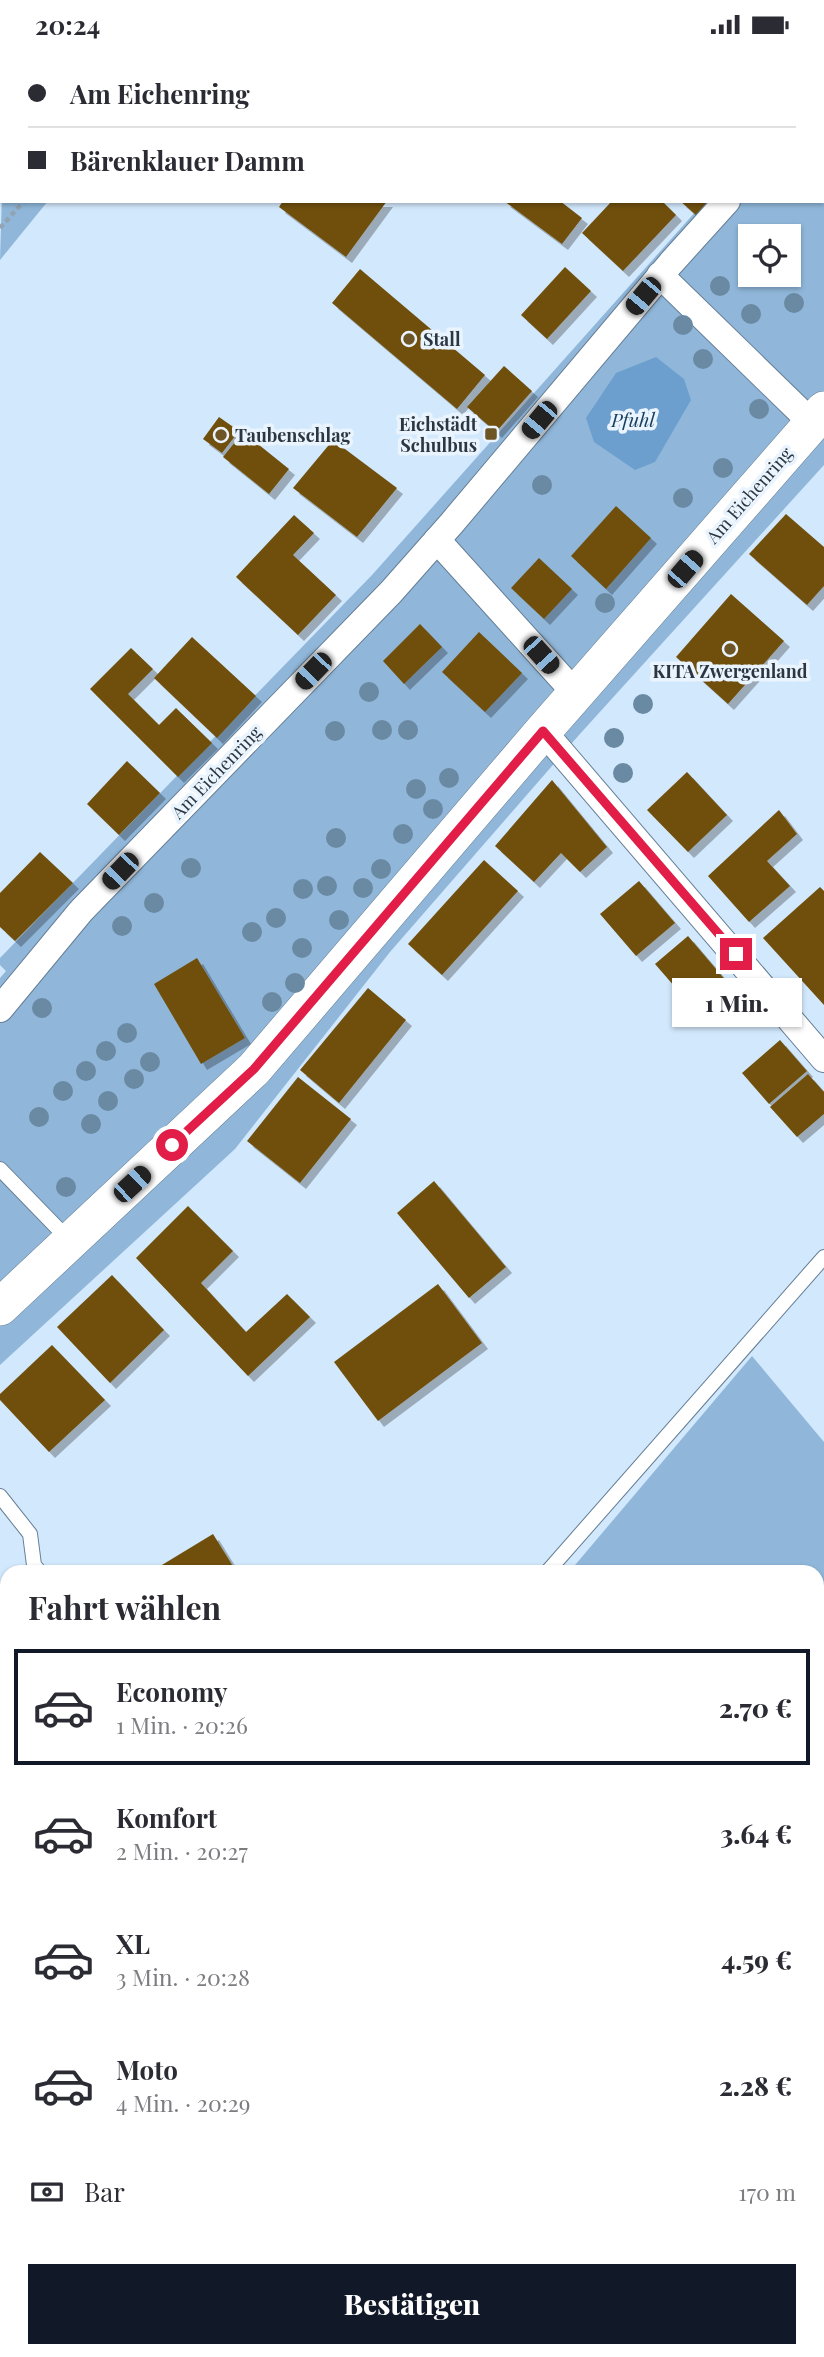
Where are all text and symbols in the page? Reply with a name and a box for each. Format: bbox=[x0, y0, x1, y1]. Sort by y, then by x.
text: 20:24 bbox=[35, 7, 100, 42]
text: Am Eichenring bbox=[70, 76, 250, 111]
text: Bärenklauer Damm bbox=[70, 143, 305, 178]
map controls bbox=[738, 224, 801, 287]
button: locate bbox=[738, 224, 801, 287]
car bbox=[622, 273, 665, 319]
place label: Stall bbox=[423, 327, 461, 351]
marker: Stall bbox=[401, 331, 417, 347]
car bbox=[518, 397, 561, 443]
water label: Pfuhl bbox=[610, 406, 655, 432]
place label: Eichstädt Schulbus bbox=[399, 412, 478, 457]
place label: Taubenschlag bbox=[235, 423, 350, 447]
marker: Eichstädt Schulbus bbox=[483, 426, 499, 442]
marker: Taubenschlag bbox=[213, 427, 229, 443]
street label: Am Eichenring bbox=[700, 441, 798, 549]
car bbox=[664, 546, 707, 592]
car bbox=[520, 632, 563, 678]
marker: KITA Zwergenland bbox=[722, 641, 738, 657]
car bbox=[291, 649, 336, 693]
place label: KITA Zwergenland bbox=[653, 659, 808, 683]
street label: Am Eichenring bbox=[165, 720, 267, 824]
car bbox=[98, 849, 143, 893]
route end bbox=[720, 938, 752, 970]
callout: 1 Min. bbox=[671, 979, 801, 1027]
text: 1 Min. bbox=[705, 987, 769, 1018]
route start bbox=[156, 1129, 188, 1161]
car bbox=[110, 1162, 155, 1206]
text: Fahrt wählen bbox=[28, 1585, 221, 1628]
text: Economy bbox=[116, 1674, 227, 1709]
icon: car bbox=[32, 1676, 95, 1739]
text: 2.70 € bbox=[719, 1690, 792, 1725]
text: 1 Min. · 20:26 bbox=[116, 1709, 248, 1740]
text: Komfort bbox=[116, 1800, 217, 1835]
icon: car bbox=[32, 1802, 95, 1865]
text: 3.64 € bbox=[720, 1816, 792, 1851]
text: 2 Min. · 20:27 bbox=[116, 1835, 248, 1866]
text: XL bbox=[116, 1926, 150, 1961]
icon: car bbox=[32, 1928, 95, 1991]
text: 4.59 € bbox=[721, 1942, 792, 1977]
text: 3 Min. · 20:28 bbox=[116, 1961, 250, 1992]
text: Moto bbox=[116, 2052, 178, 2087]
icon: car bbox=[32, 2054, 95, 2117]
text: 2.28 € bbox=[719, 2068, 792, 2103]
text: 4 Min. · 20:29 bbox=[116, 2087, 251, 2118]
icon: cash bbox=[28, 2173, 66, 2211]
text: Bar bbox=[84, 2174, 125, 2209]
text: 170 m bbox=[738, 2176, 796, 2207]
button: Bestätigen bbox=[28, 2264, 796, 2344]

